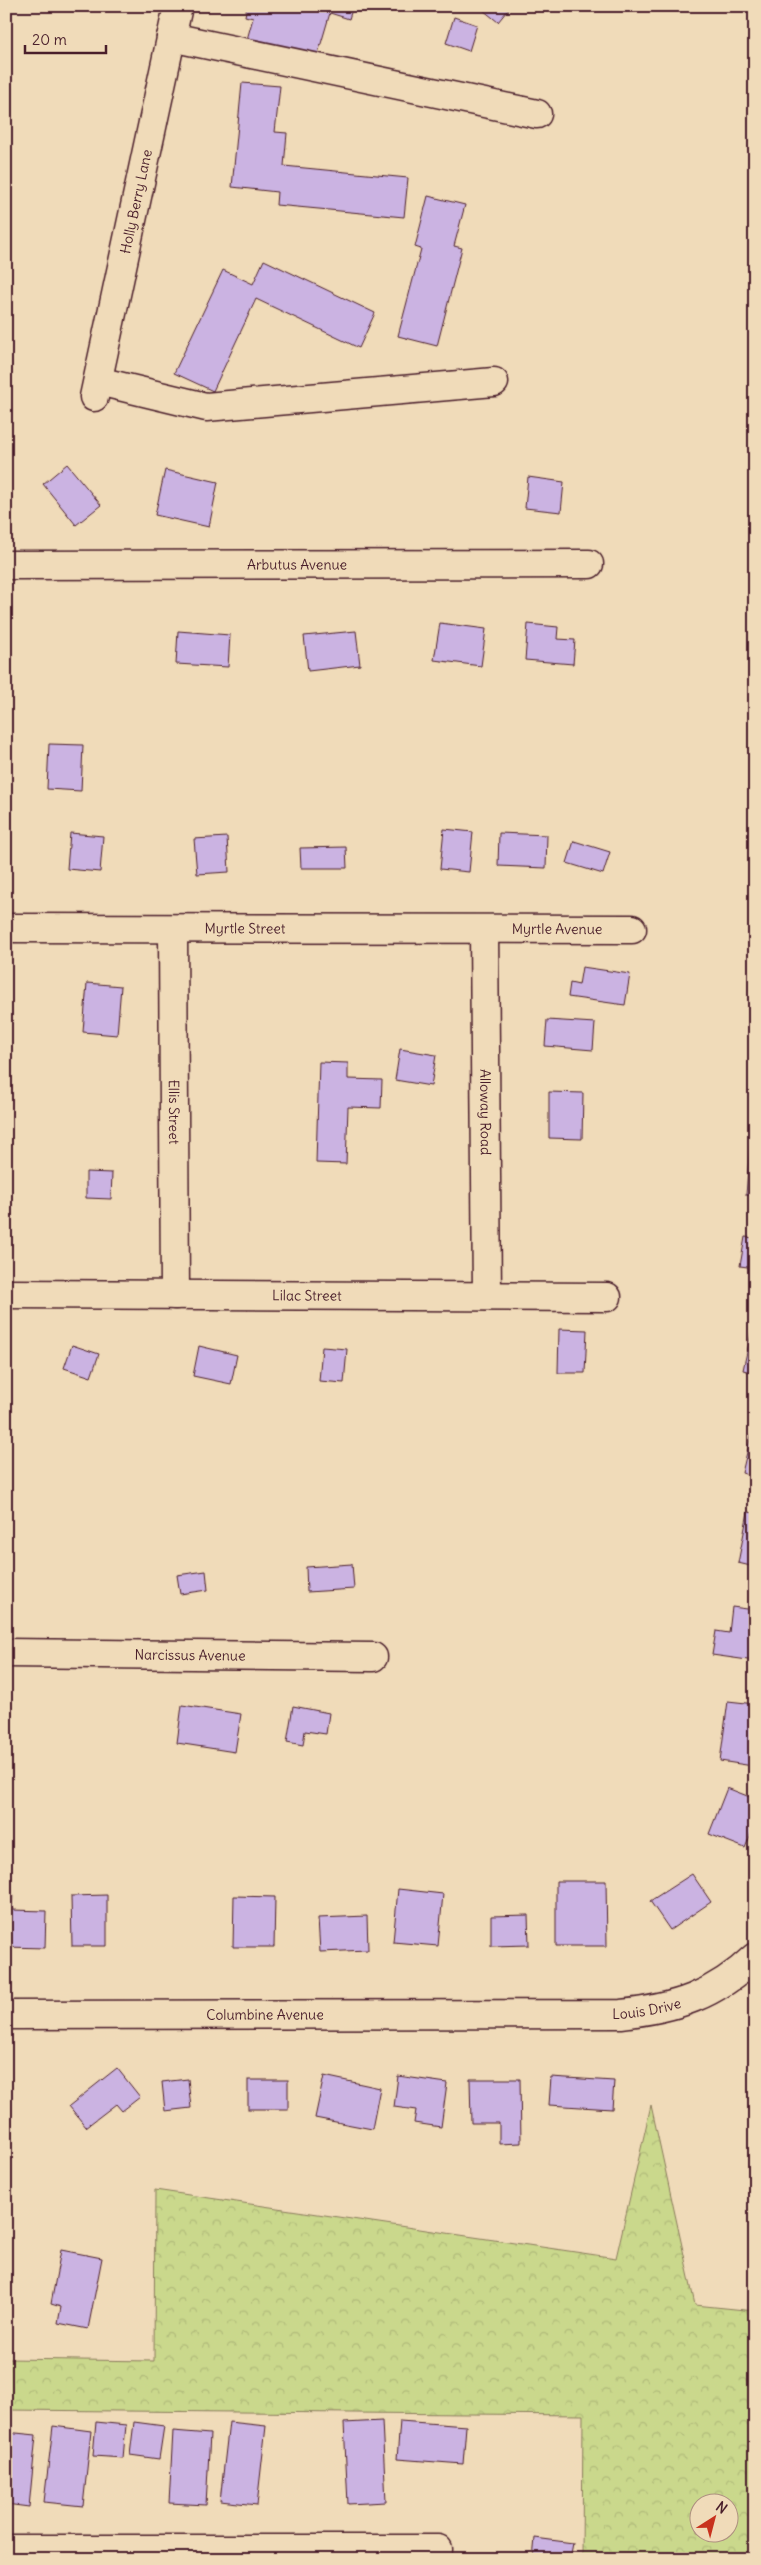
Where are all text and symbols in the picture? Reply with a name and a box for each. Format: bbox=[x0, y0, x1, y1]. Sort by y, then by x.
scale bar bbox=[25, 22, 106, 54]
text: 20 m bbox=[32, 30, 67, 49]
street label: Holly Berry Lane bbox=[116, 148, 156, 255]
street label: Arbutus Avenue bbox=[247, 555, 347, 574]
street label: Myrtle Street bbox=[204, 919, 286, 937]
street label: Myrtle Avenue bbox=[512, 920, 602, 938]
street label: Alloway Road bbox=[476, 1069, 495, 1155]
street label: Ellis Street bbox=[165, 1080, 183, 1145]
street label: Lilac Street bbox=[272, 1286, 342, 1305]
street label: Narcissus Avenue bbox=[134, 1645, 246, 1665]
street label: Louis Drive bbox=[612, 1994, 683, 2023]
street label: Columbine Avenue bbox=[206, 2005, 324, 2024]
north arrow bbox=[688, 2492, 738, 2542]
text: N bbox=[712, 2497, 731, 2518]

